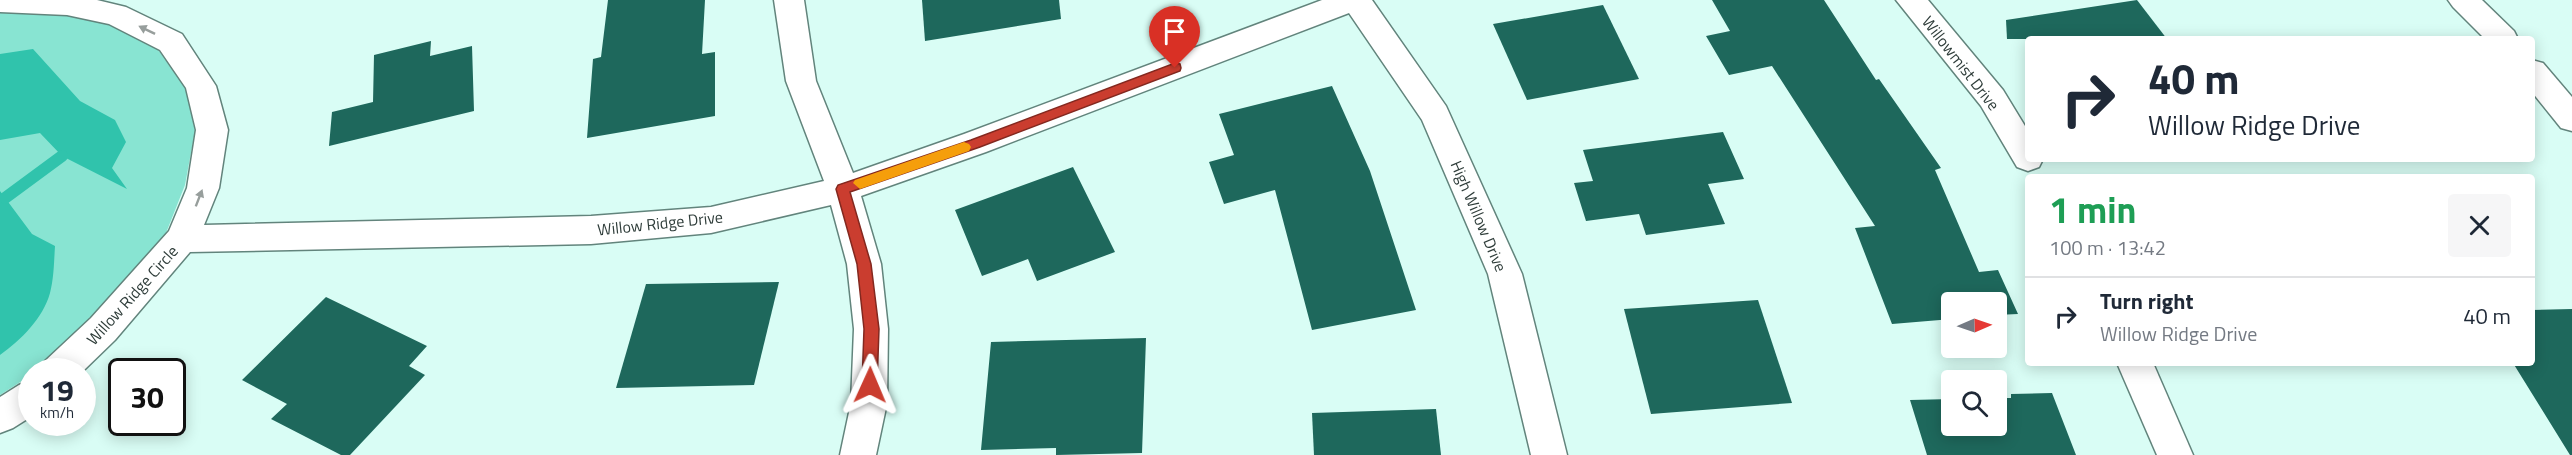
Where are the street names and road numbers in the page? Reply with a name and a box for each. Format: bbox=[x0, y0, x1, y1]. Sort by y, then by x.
street label: Willowmist Drive bbox=[1916, 11, 2006, 115]
street label: High Willow Drive bbox=[1445, 157, 1513, 275]
street label: Willow Ridge Drive bbox=[596, 204, 724, 242]
street label: Willow Ridge Circle bbox=[81, 240, 183, 350]

